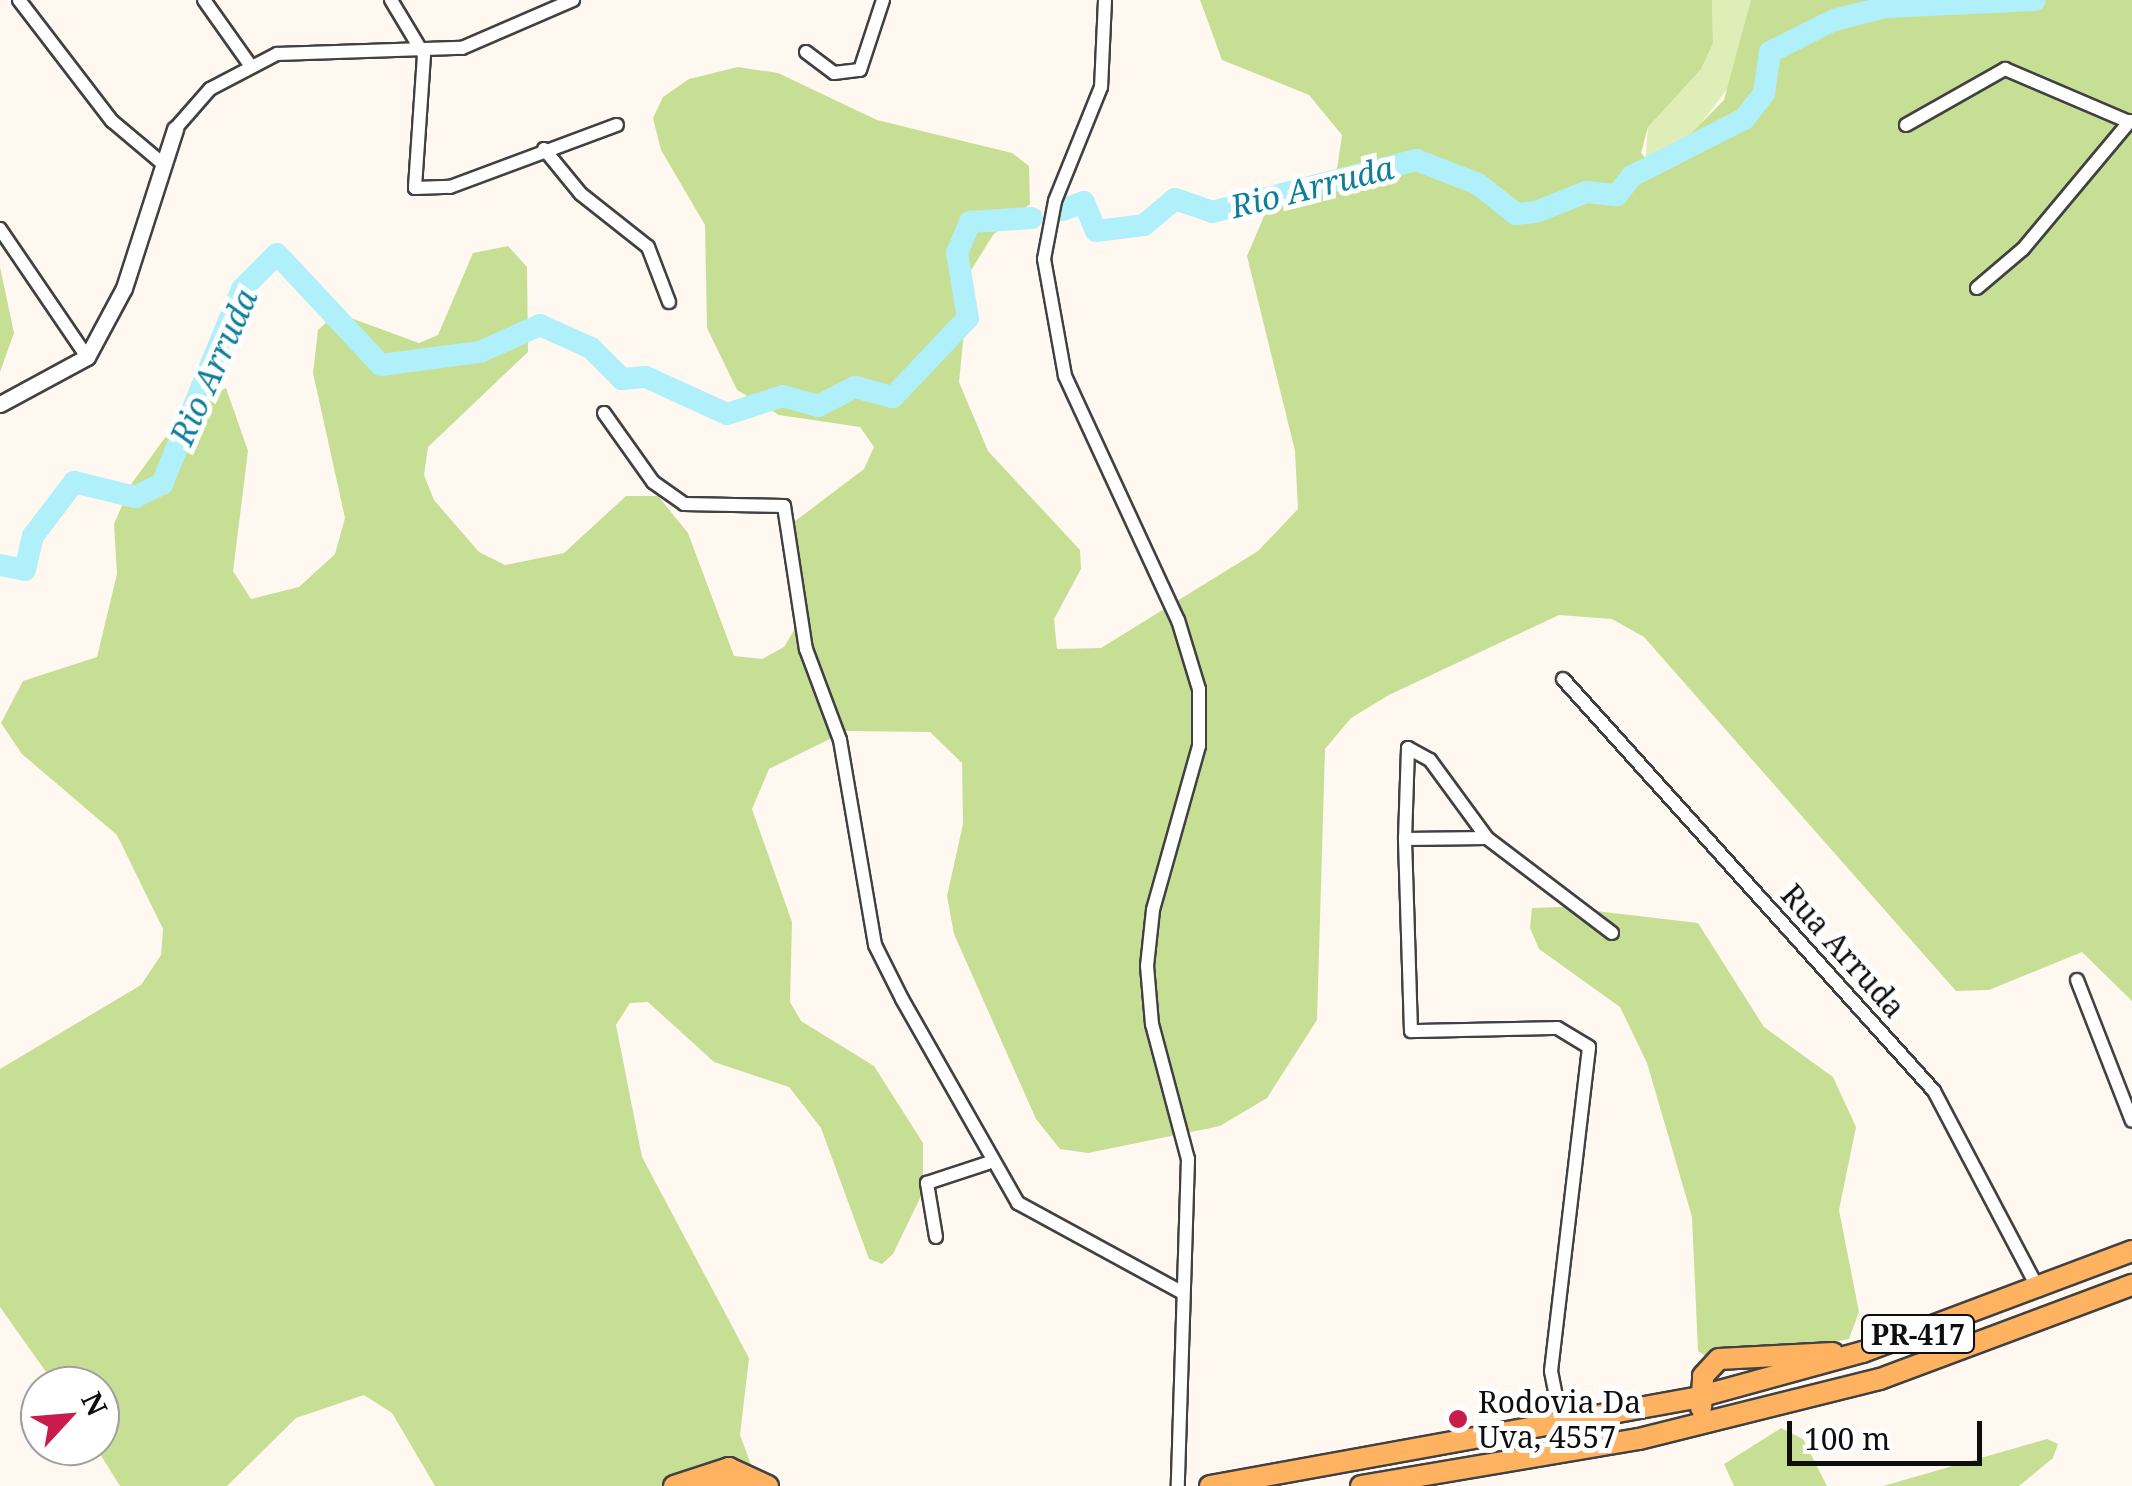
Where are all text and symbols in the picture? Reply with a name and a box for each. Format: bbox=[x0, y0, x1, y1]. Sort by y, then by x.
water label: Rio Arruda bbox=[1227, 148, 1397, 226]
water label: Rio Arruda bbox=[163, 283, 265, 451]
street label: Rua Arruda bbox=[1774, 877, 1912, 1025]
road number: PR-417 bbox=[1860, 1311, 1976, 1357]
north arrow bbox=[20, 1366, 120, 1466]
place label: Rodovia Da Uva, 4557 bbox=[1478, 1384, 1641, 1454]
text: N bbox=[73, 1385, 117, 1422]
scale bar bbox=[1792, 1401, 1987, 1463]
marker: Rodovia Da Uva, 4557 bbox=[1447, 1408, 1469, 1430]
text: 100 m bbox=[1804, 1418, 1890, 1459]

